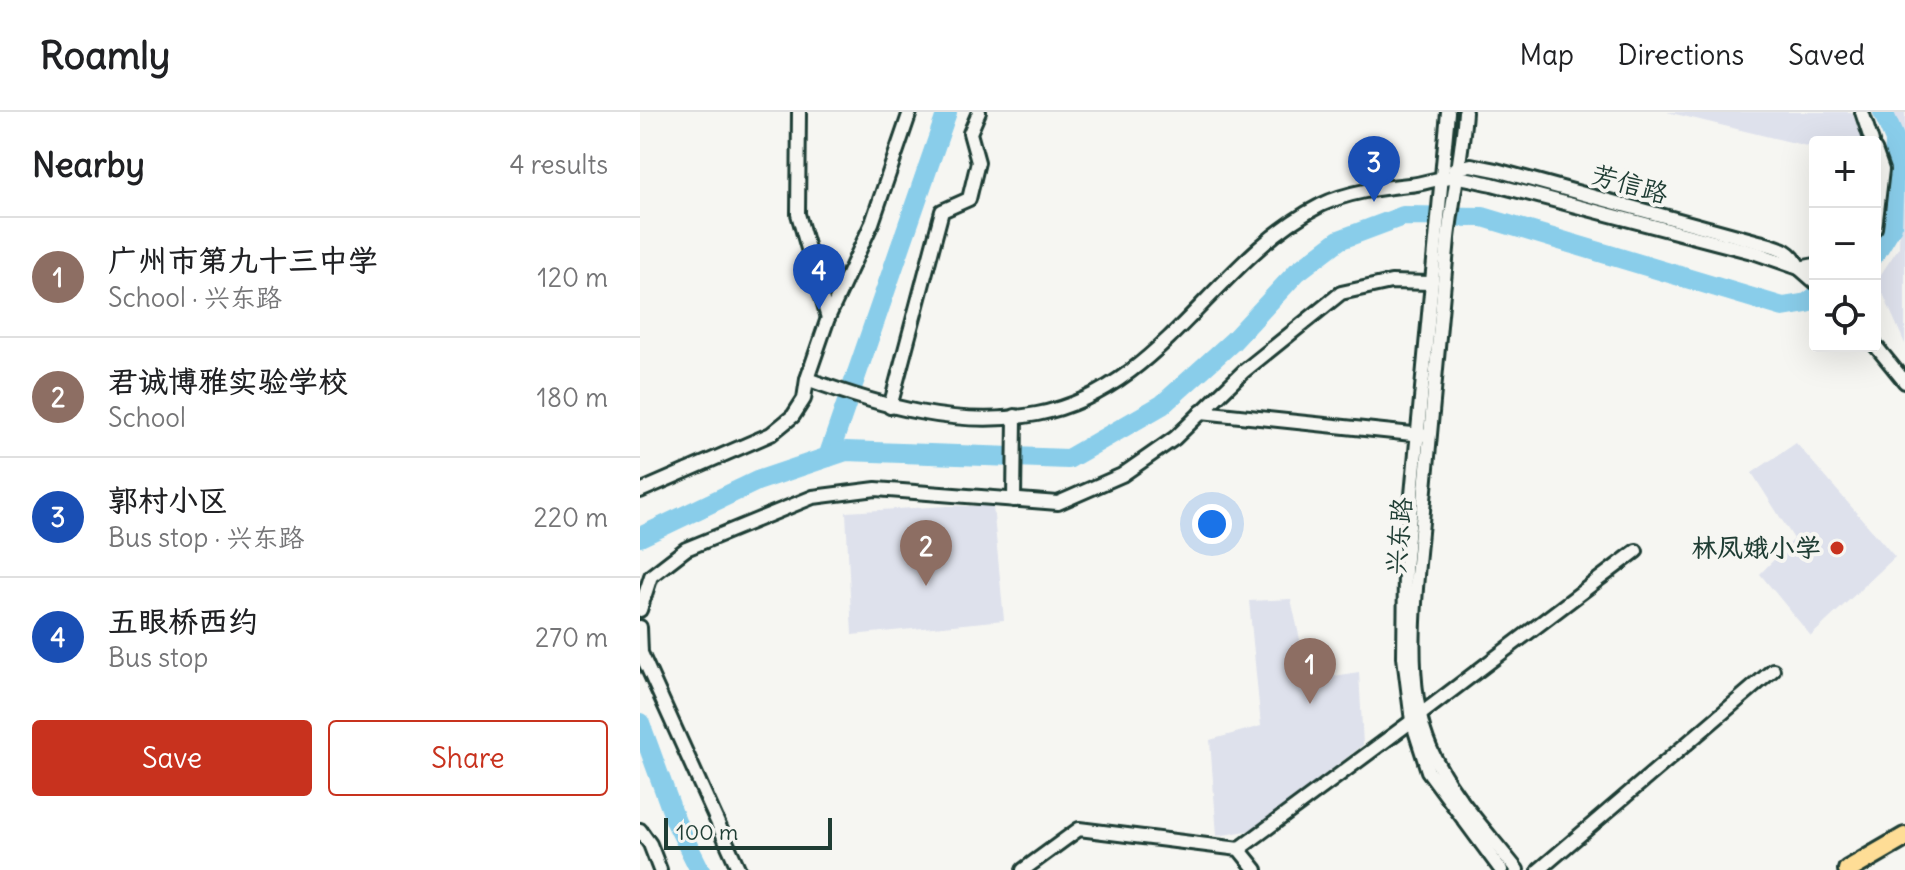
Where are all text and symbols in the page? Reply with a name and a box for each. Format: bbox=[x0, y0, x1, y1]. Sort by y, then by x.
text: Roamly bbox=[40, 32, 170, 79]
text: Map bbox=[1519, 37, 1574, 73]
text: Directions bbox=[1618, 37, 1744, 73]
text: Saved bbox=[1788, 37, 1865, 73]
pin: 3 bbox=[1348, 136, 1400, 202]
map controls bbox=[1809, 136, 1881, 352]
button: + bbox=[1809, 136, 1881, 208]
text: Nearby bbox=[32, 143, 145, 186]
text: 4 results bbox=[510, 148, 608, 181]
street label: 芳信路 bbox=[1588, 157, 1672, 210]
button: − bbox=[1809, 208, 1881, 280]
text: 广州市第九十三中学 bbox=[108, 241, 378, 279]
pin: 4 bbox=[793, 244, 845, 310]
text: 1 bbox=[53, 261, 63, 294]
text: 120 m bbox=[537, 261, 608, 294]
button: locate bbox=[1809, 280, 1881, 352]
text: School · 兴东路 bbox=[108, 281, 282, 314]
text: 君诚博雅实验学校 bbox=[108, 362, 348, 400]
text: 2 bbox=[51, 381, 65, 414]
text: 180 m bbox=[537, 381, 608, 414]
text: School bbox=[108, 401, 186, 434]
text: 郭村小区 bbox=[108, 481, 228, 519]
street label: 兴东路 bbox=[1379, 496, 1418, 576]
text: 3 bbox=[51, 501, 65, 534]
text: 220 m bbox=[533, 501, 608, 534]
your location bbox=[1192, 504, 1232, 544]
pin: 2 bbox=[900, 520, 952, 586]
text: Bus stop · 兴东路 bbox=[108, 521, 304, 554]
place label: 林凤娥小学 bbox=[1691, 531, 1821, 564]
marker: 林凤娥小学 bbox=[1828, 539, 1846, 557]
text: 五眼桥西约 bbox=[108, 602, 258, 640]
text: 4 bbox=[50, 621, 66, 654]
text: 270 m bbox=[535, 621, 608, 654]
pin: 1 bbox=[1284, 638, 1336, 704]
text: Bus stop bbox=[108, 641, 208, 674]
button: Save bbox=[32, 720, 312, 796]
button: Share bbox=[328, 720, 608, 796]
scale bar bbox=[664, 814, 832, 850]
text: 100 m bbox=[676, 818, 738, 846]

